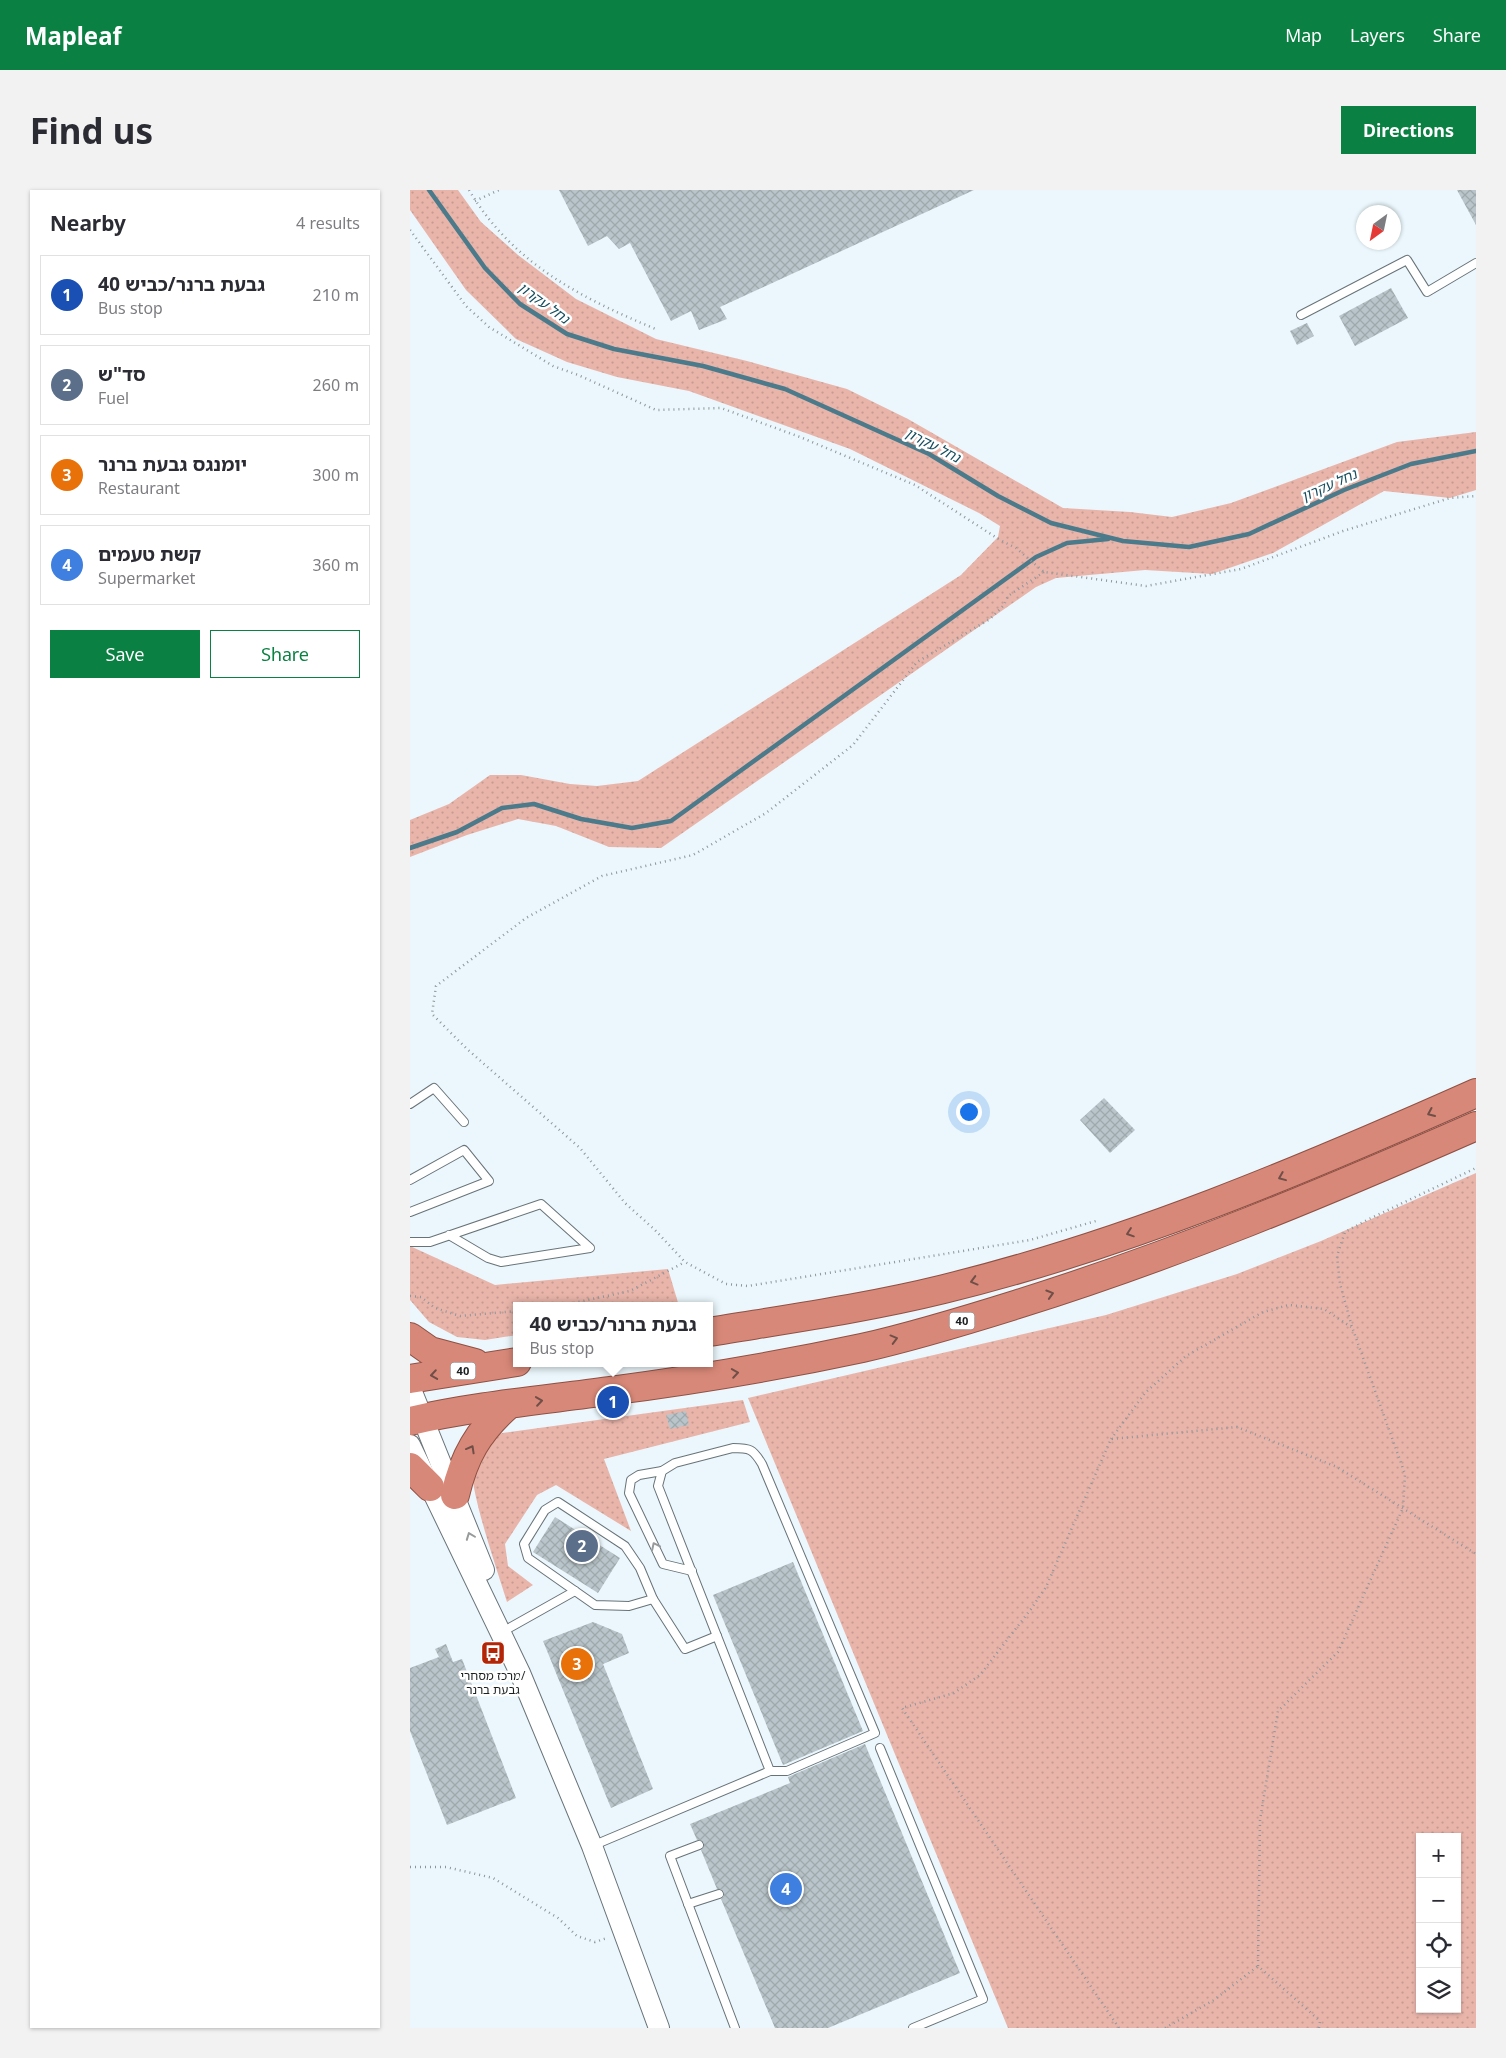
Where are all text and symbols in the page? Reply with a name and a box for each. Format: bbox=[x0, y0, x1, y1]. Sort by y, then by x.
text: Mapleaf bbox=[25, 19, 122, 52]
text: Map bbox=[1285, 23, 1322, 47]
text: Layers bbox=[1350, 23, 1405, 47]
text: Share bbox=[1433, 23, 1481, 47]
button: Directions bbox=[1341, 106, 1476, 154]
text: Find us bbox=[30, 107, 153, 154]
north arrow bbox=[1356, 205, 1401, 250]
text: Nearby bbox=[50, 209, 126, 237]
text: 4 results bbox=[296, 212, 360, 234]
text: גבעת ברנר/כביש 40 bbox=[98, 271, 265, 297]
water label: נחל עקרון bbox=[515, 278, 575, 329]
text: 1 bbox=[62, 284, 72, 306]
text: 210 m bbox=[313, 284, 359, 306]
text: Bus stop bbox=[98, 297, 163, 319]
text: סד"ש bbox=[98, 361, 146, 387]
text: 2 bbox=[62, 374, 72, 396]
text: 260 m bbox=[313, 374, 359, 396]
text: Fuel bbox=[98, 387, 129, 409]
water label: נחל עקרון bbox=[903, 423, 965, 467]
text: יומנגס גבעת ברנר bbox=[98, 451, 247, 477]
water label: נחל עקרון bbox=[1298, 463, 1361, 505]
text: 3 bbox=[62, 464, 72, 486]
text: 300 m bbox=[313, 464, 359, 486]
text: Restaurant bbox=[98, 477, 180, 499]
text: קשת טעמים bbox=[98, 541, 201, 567]
text: 4 bbox=[62, 554, 72, 576]
text: 360 m bbox=[313, 554, 359, 576]
text: Supermarket bbox=[98, 567, 196, 589]
button: Save bbox=[50, 630, 200, 678]
button: Share bbox=[210, 630, 360, 678]
your location bbox=[956, 1099, 982, 1125]
one-way arrow bbox=[1427, 1107, 1436, 1118]
one-way arrow bbox=[1278, 1171, 1287, 1182]
one-way arrow bbox=[1126, 1227, 1134, 1237]
one-way arrow bbox=[971, 1275, 979, 1285]
one-way arrow bbox=[1045, 1290, 1054, 1300]
popup bbox=[513, 1302, 713, 1367]
text: גבעת ברנר/כביש 40 bbox=[529, 1311, 697, 1337]
road number: 40 bbox=[950, 1312, 974, 1330]
one-way arrow bbox=[889, 1335, 897, 1345]
text: Bus stop bbox=[529, 1337, 594, 1359]
road number: 40 bbox=[450, 1362, 476, 1380]
one-way arrow bbox=[731, 1368, 739, 1379]
one-way arrow bbox=[430, 1369, 438, 1380]
pin: 1 bbox=[597, 1383, 629, 1421]
one-way arrow bbox=[536, 1396, 544, 1407]
one-way arrow bbox=[464, 1445, 474, 1454]
pin: 2 bbox=[566, 1527, 598, 1565]
one-way arrow bbox=[466, 1532, 477, 1541]
one-way arrow bbox=[651, 1542, 661, 1551]
bus stop icon: מרכז מסחרי/ גבעת ברנר bbox=[480, 1640, 506, 1666]
pin: 3 bbox=[561, 1645, 593, 1683]
place label: מרכז מסחרי/ גבעת ברנר bbox=[461, 1667, 526, 1698]
map controls bbox=[1416, 1833, 1461, 2013]
button: + bbox=[1416, 1833, 1461, 1878]
pin: 4 bbox=[770, 1870, 802, 1908]
button: − bbox=[1416, 1878, 1461, 1923]
button: locate bbox=[1416, 1923, 1461, 1968]
button: layers bbox=[1416, 1968, 1461, 2013]

